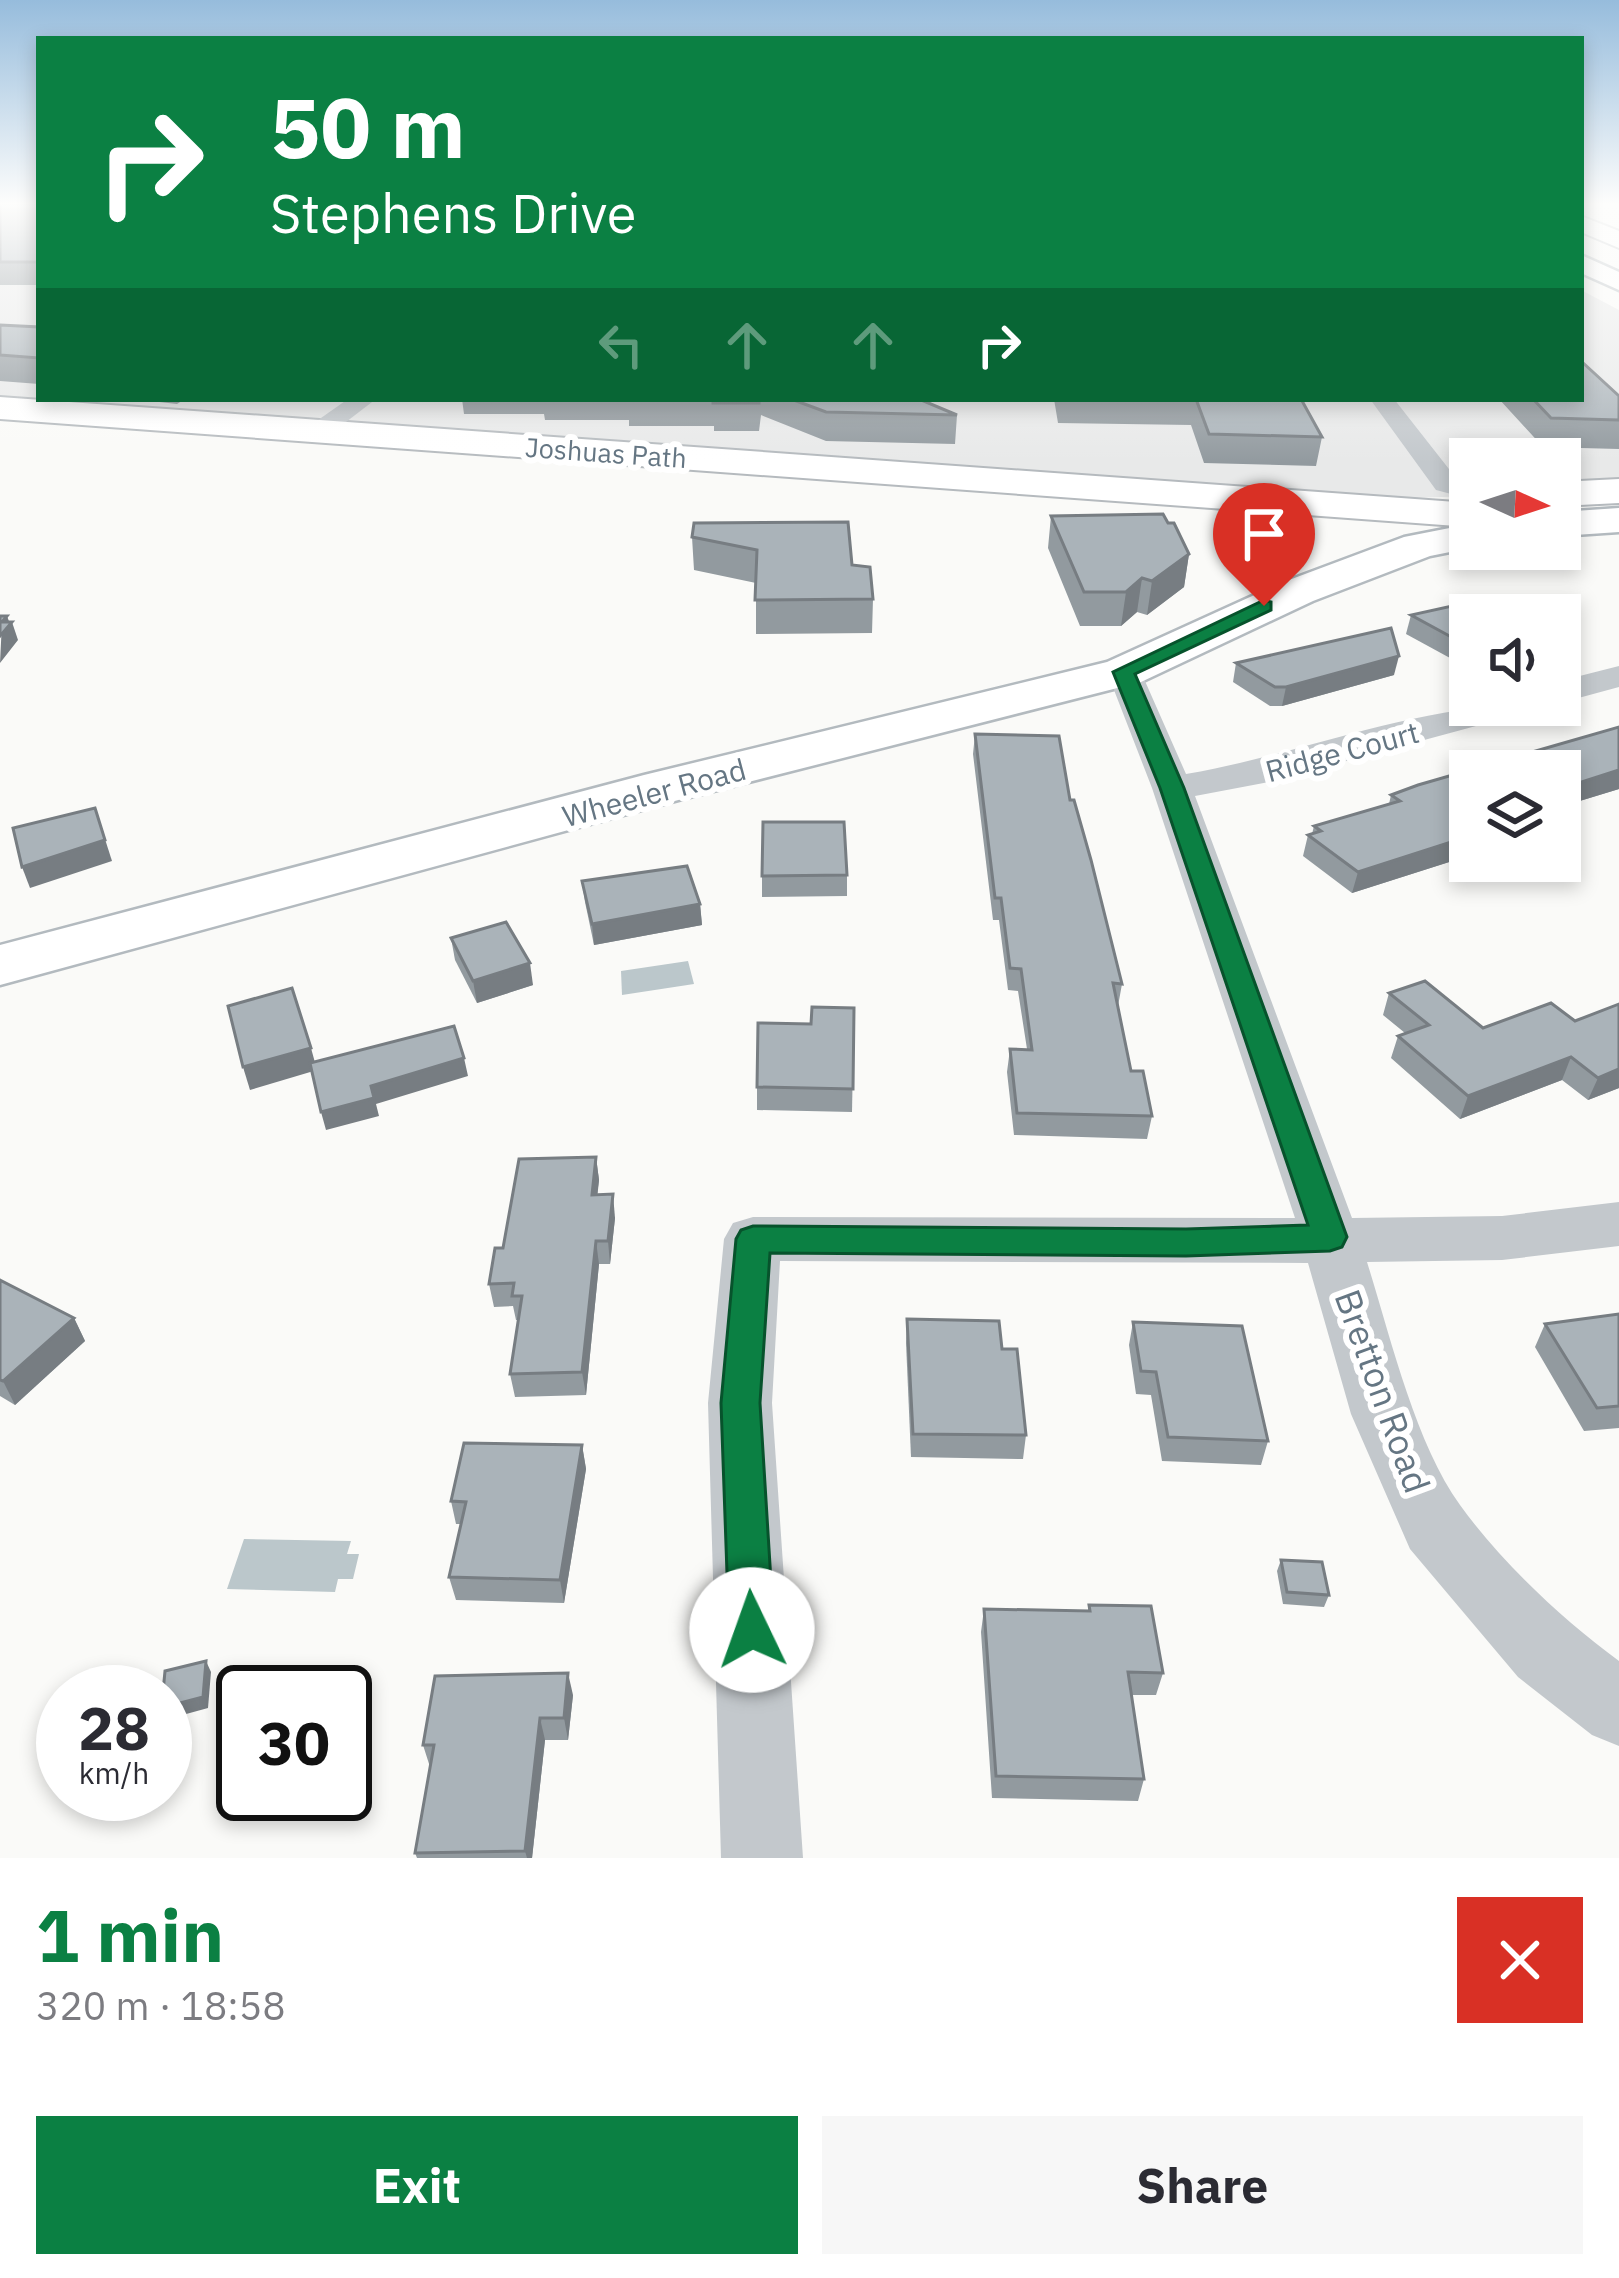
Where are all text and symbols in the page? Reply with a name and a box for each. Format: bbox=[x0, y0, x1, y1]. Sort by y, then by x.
text: 50 m bbox=[270, 72, 466, 181]
icon: right bbox=[72, 84, 228, 240]
text: Stephens Drive bbox=[270, 178, 636, 248]
icon: left bbox=[588, 312, 654, 378]
icon: ahead bbox=[714, 312, 780, 378]
icon: ahead bbox=[840, 312, 906, 378]
icon: right bbox=[966, 312, 1032, 378]
street label: Joshuas Path bbox=[524, 429, 688, 475]
north arrow bbox=[1449, 438, 1581, 570]
map controls bbox=[1449, 438, 1581, 882]
pin bbox=[1213, 483, 1315, 606]
icon: arrive bbox=[1231, 501, 1297, 567]
button: sound bbox=[1449, 594, 1581, 726]
street label: Ridge Court bbox=[1261, 712, 1423, 790]
street label: Wheeler Road bbox=[558, 749, 750, 835]
button: layers bbox=[1449, 750, 1581, 882]
street label: Bretton Road bbox=[1324, 1283, 1442, 1499]
position arrow bbox=[689, 1567, 815, 1693]
speed limit sign: 30 bbox=[216, 1665, 372, 1821]
text: 28 bbox=[78, 1688, 150, 1767]
text: km/h bbox=[79, 1753, 149, 1792]
text: 1 min bbox=[36, 1888, 224, 1982]
button: close bbox=[1457, 1897, 1583, 2023]
text: 320 m · 18:58 bbox=[36, 1980, 286, 2031]
button: Exit bbox=[36, 2116, 798, 2254]
button: Share bbox=[822, 2116, 1583, 2254]

